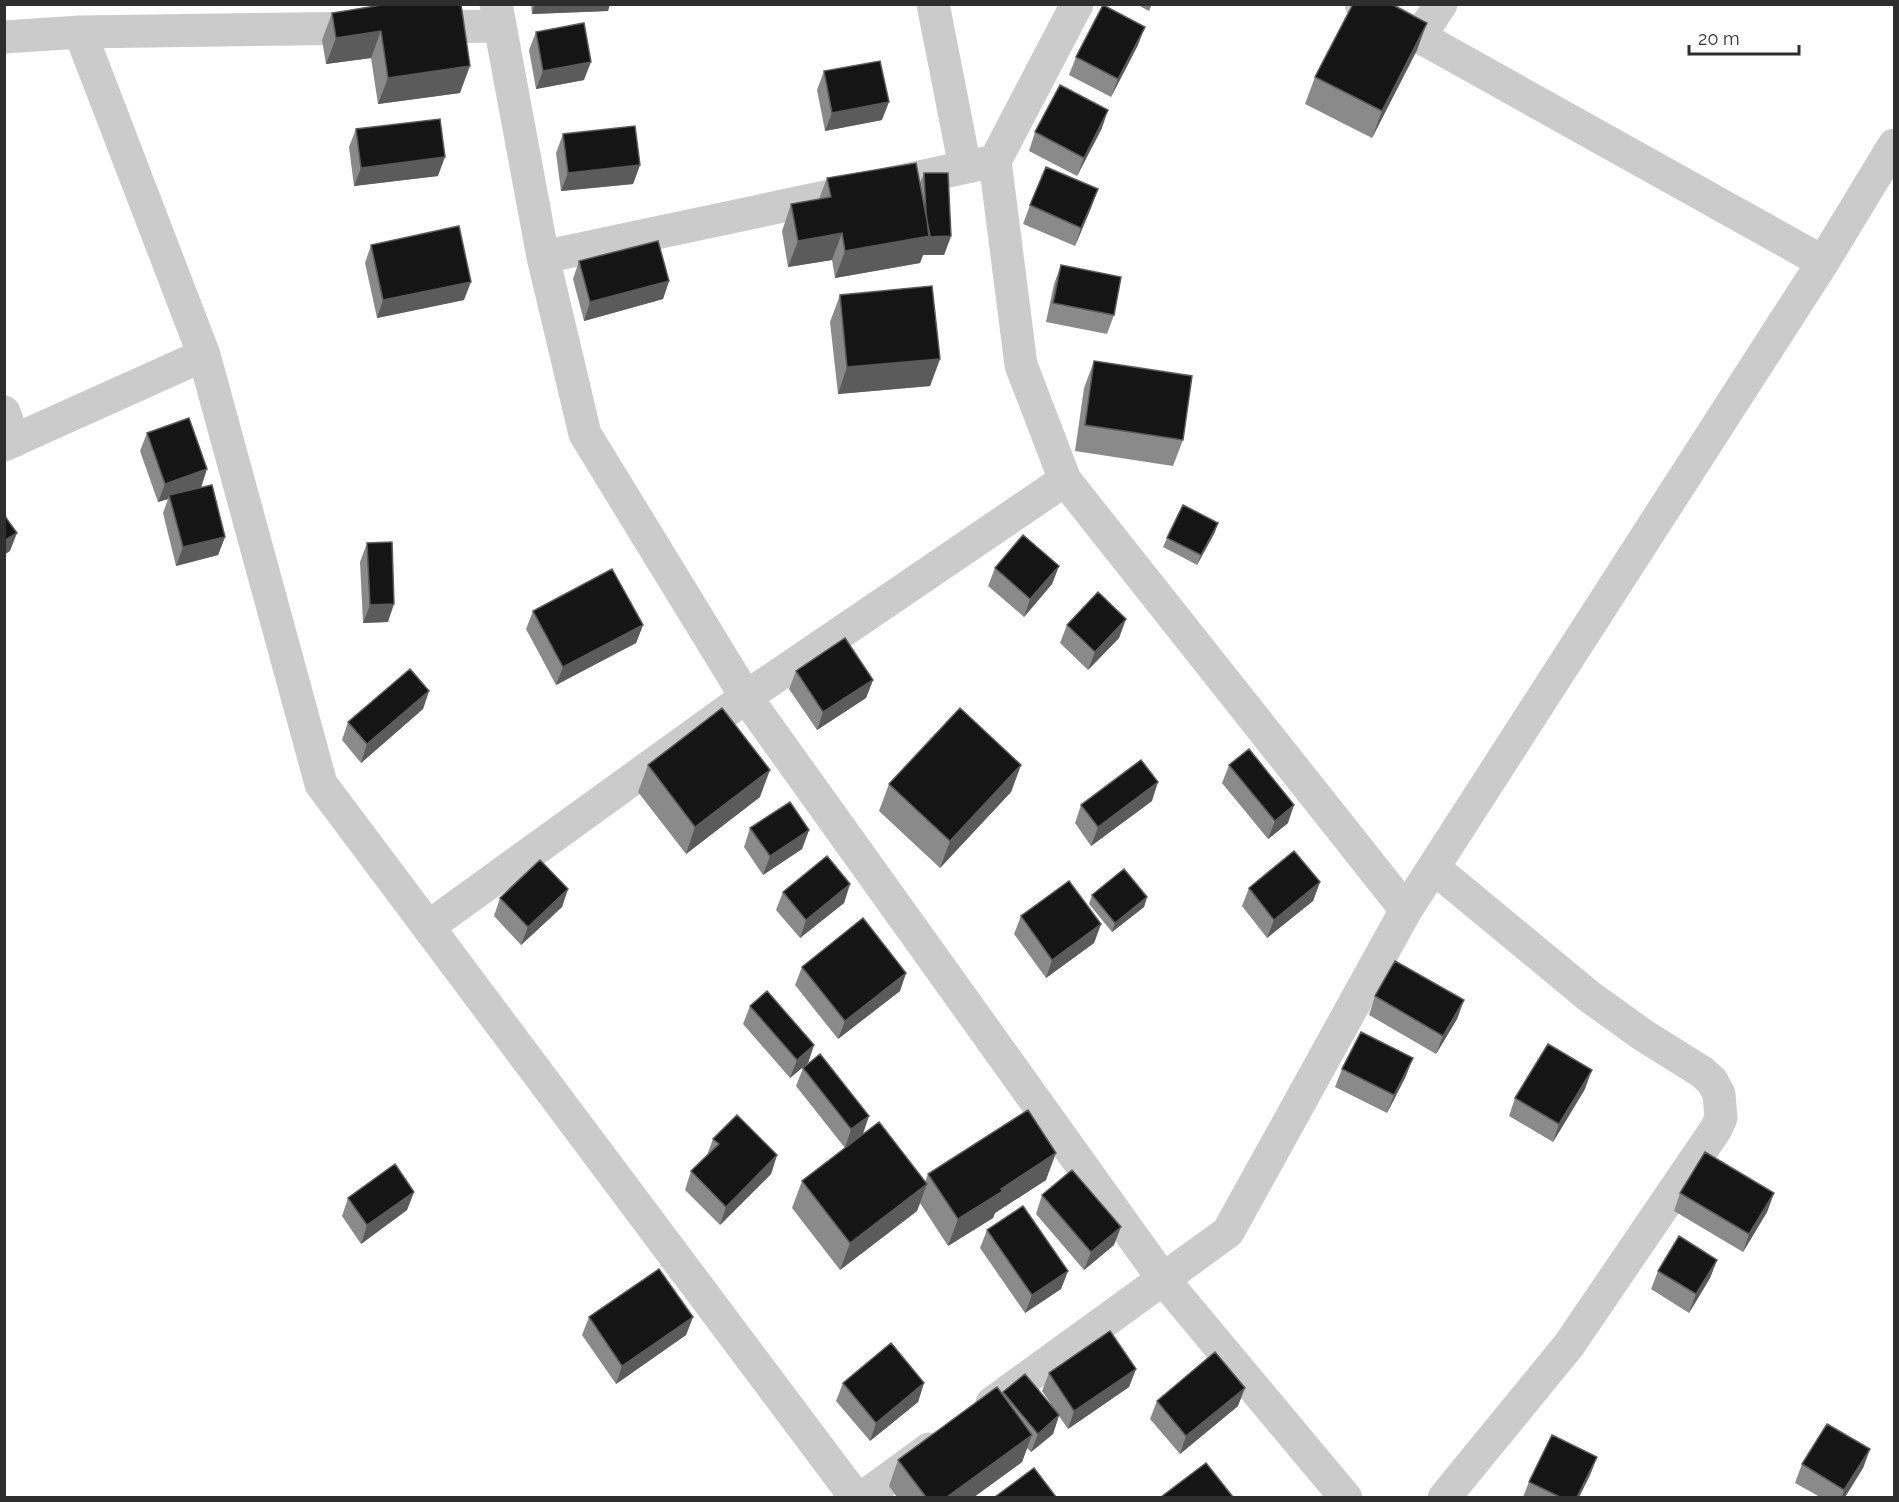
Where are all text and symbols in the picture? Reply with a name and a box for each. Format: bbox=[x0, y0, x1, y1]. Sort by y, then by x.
scale bar bbox=[1689, 18, 1798, 56]
text: 20 m bbox=[1698, 28, 1740, 49]

